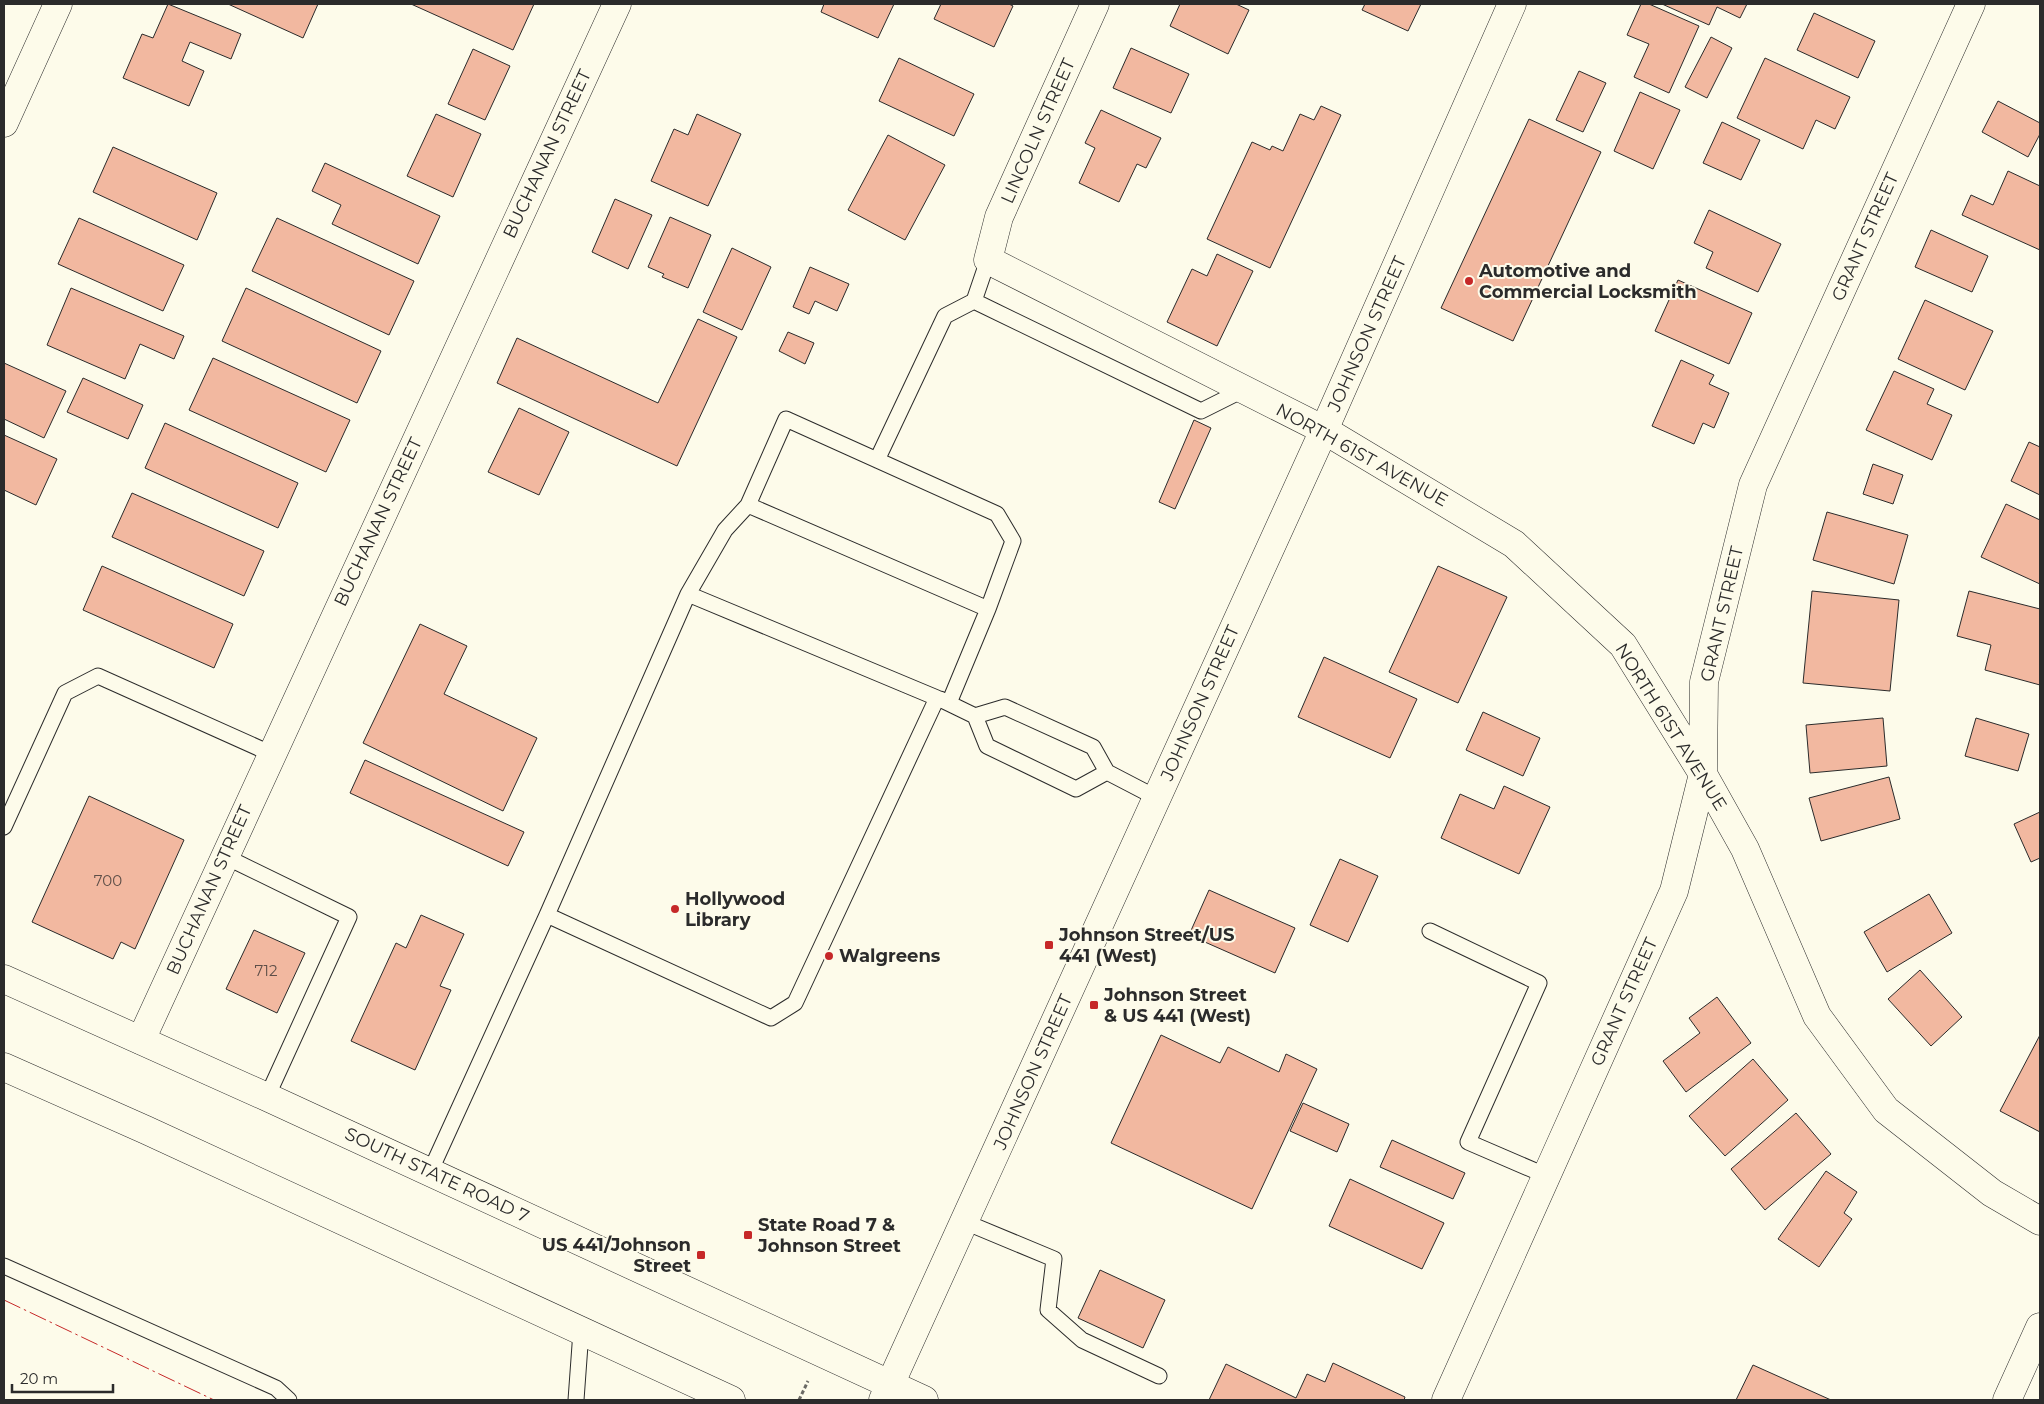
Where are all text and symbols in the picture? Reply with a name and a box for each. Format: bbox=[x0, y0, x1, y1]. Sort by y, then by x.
street label: LINCOLN STREET bbox=[996, 54, 1080, 207]
street label: BUCHANAN STREET bbox=[498, 66, 596, 242]
street label: GRANT STREET bbox=[1827, 169, 1903, 305]
street label: JOHNSON STREET bbox=[1322, 252, 1411, 416]
place label: Automotive and Commercial Locksmith bbox=[1478, 260, 1697, 303]
marker: Automotive and Commercial Locksmith bbox=[1463, 275, 1475, 287]
street label: NORTH 61ST AVENUE bbox=[1272, 399, 1452, 511]
street label: BUCHANAN STREET bbox=[329, 434, 427, 610]
street label: GRANT STREET bbox=[1696, 544, 1748, 684]
street label: JOHNSON STREET bbox=[1155, 621, 1244, 785]
street label: NORTH 61ST AVENUE bbox=[1610, 639, 1732, 815]
street label: BUCHANAN STREET bbox=[162, 801, 257, 978]
house number: 700 bbox=[94, 871, 122, 890]
place label: Hollywood Library bbox=[685, 888, 785, 931]
marker: Hollywood Library bbox=[669, 903, 681, 915]
place label: Johnson Street/US 441 (West) bbox=[1058, 924, 1234, 967]
street label: GRANT STREET bbox=[1586, 934, 1662, 1070]
marker: Johnson Street/US 441 (West) bbox=[1043, 939, 1055, 951]
place label: Walgreens bbox=[839, 945, 941, 967]
marker: Walgreens bbox=[823, 950, 835, 962]
house number: 712 bbox=[255, 961, 277, 980]
place label: Johnson Street & US 441 (West) bbox=[1103, 984, 1251, 1027]
street label: JOHNSON STREET bbox=[988, 990, 1077, 1154]
marker: Johnson Street & US 441 (West) bbox=[1088, 999, 1100, 1011]
street label: SOUTH STATE ROAD 7 bbox=[341, 1123, 533, 1227]
place label: State Road 7 & Johnson Street bbox=[757, 1214, 901, 1257]
marker: State Road 7 & Johnson Street bbox=[742, 1229, 754, 1241]
place label: US 441/Johnson Street bbox=[542, 1234, 691, 1277]
marker: US 441/Johnson Street bbox=[695, 1249, 707, 1261]
scale bar bbox=[12, 1362, 114, 1394]
text: 20 m bbox=[20, 1369, 58, 1388]

